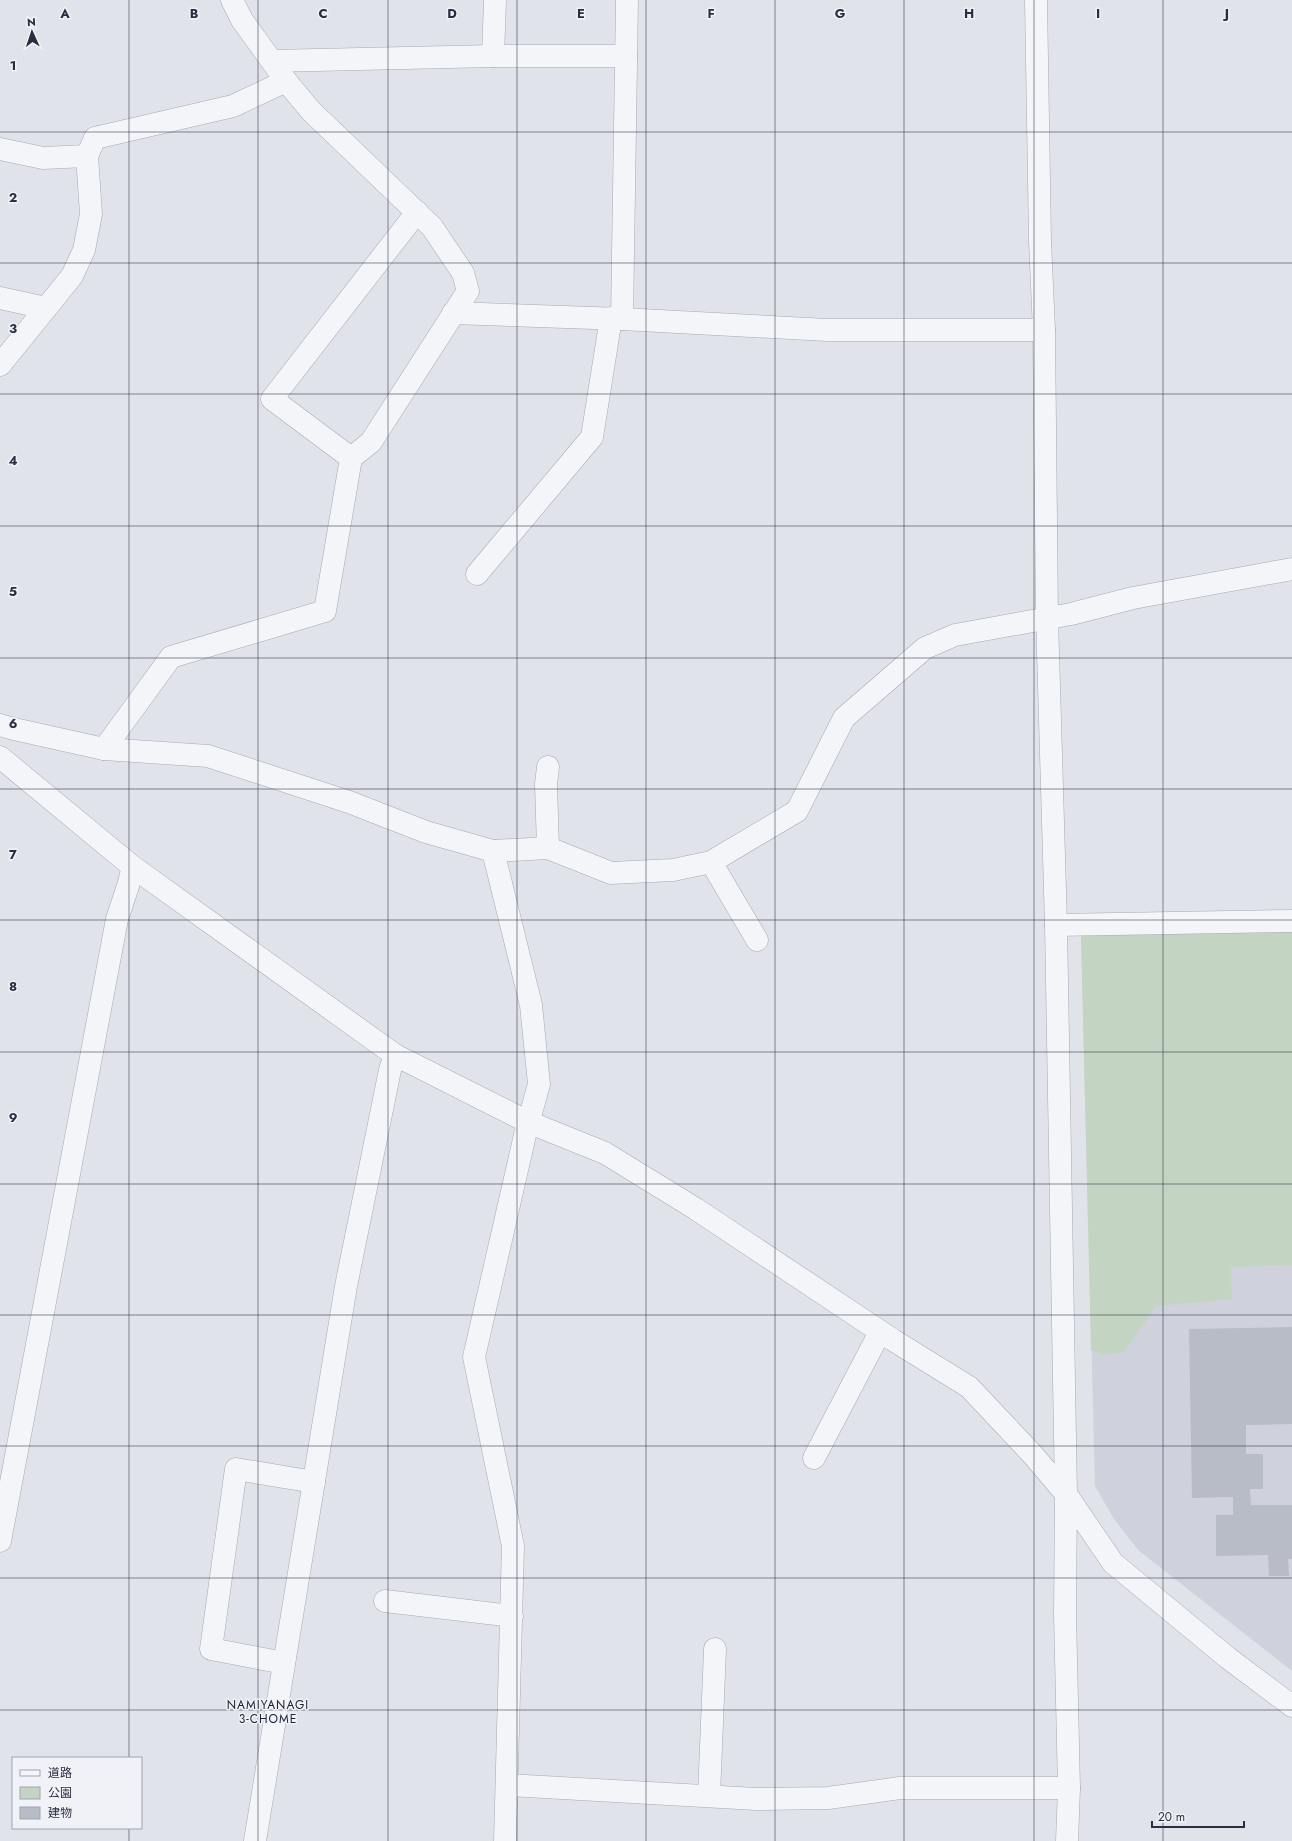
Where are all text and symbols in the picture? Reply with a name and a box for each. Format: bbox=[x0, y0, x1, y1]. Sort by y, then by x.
text: A bbox=[59, 4, 70, 23]
text: B bbox=[190, 4, 199, 23]
text: C bbox=[318, 4, 328, 23]
text: D bbox=[447, 4, 457, 23]
text: E bbox=[577, 4, 585, 23]
text: F bbox=[707, 4, 715, 23]
text: G bbox=[835, 4, 846, 23]
text: H bbox=[964, 4, 974, 23]
text: I bbox=[1096, 4, 1100, 23]
text: J bbox=[1222, 4, 1229, 23]
north arrow bbox=[12, 12, 52, 52]
text: N bbox=[27, 14, 36, 30]
text: 1 bbox=[10, 56, 16, 75]
text: 2 bbox=[9, 188, 17, 207]
text: 3 bbox=[9, 319, 17, 338]
text: 4 bbox=[8, 451, 18, 470]
text: 5 bbox=[9, 582, 17, 601]
text: 6 bbox=[9, 714, 18, 733]
text: 7 bbox=[9, 845, 17, 864]
text: 8 bbox=[9, 977, 17, 996]
text: 9 bbox=[9, 1108, 18, 1127]
district label: NAMIYANAGI 3-CHOME bbox=[227, 1696, 309, 1728]
legend bbox=[12, 1757, 142, 1829]
text: 道路 bbox=[48, 1764, 72, 1782]
text: 公園 bbox=[48, 1784, 72, 1802]
scale bar bbox=[1152, 1803, 1244, 1829]
text: 建物 bbox=[48, 1804, 72, 1822]
text: 20 m bbox=[1158, 1808, 1185, 1826]

